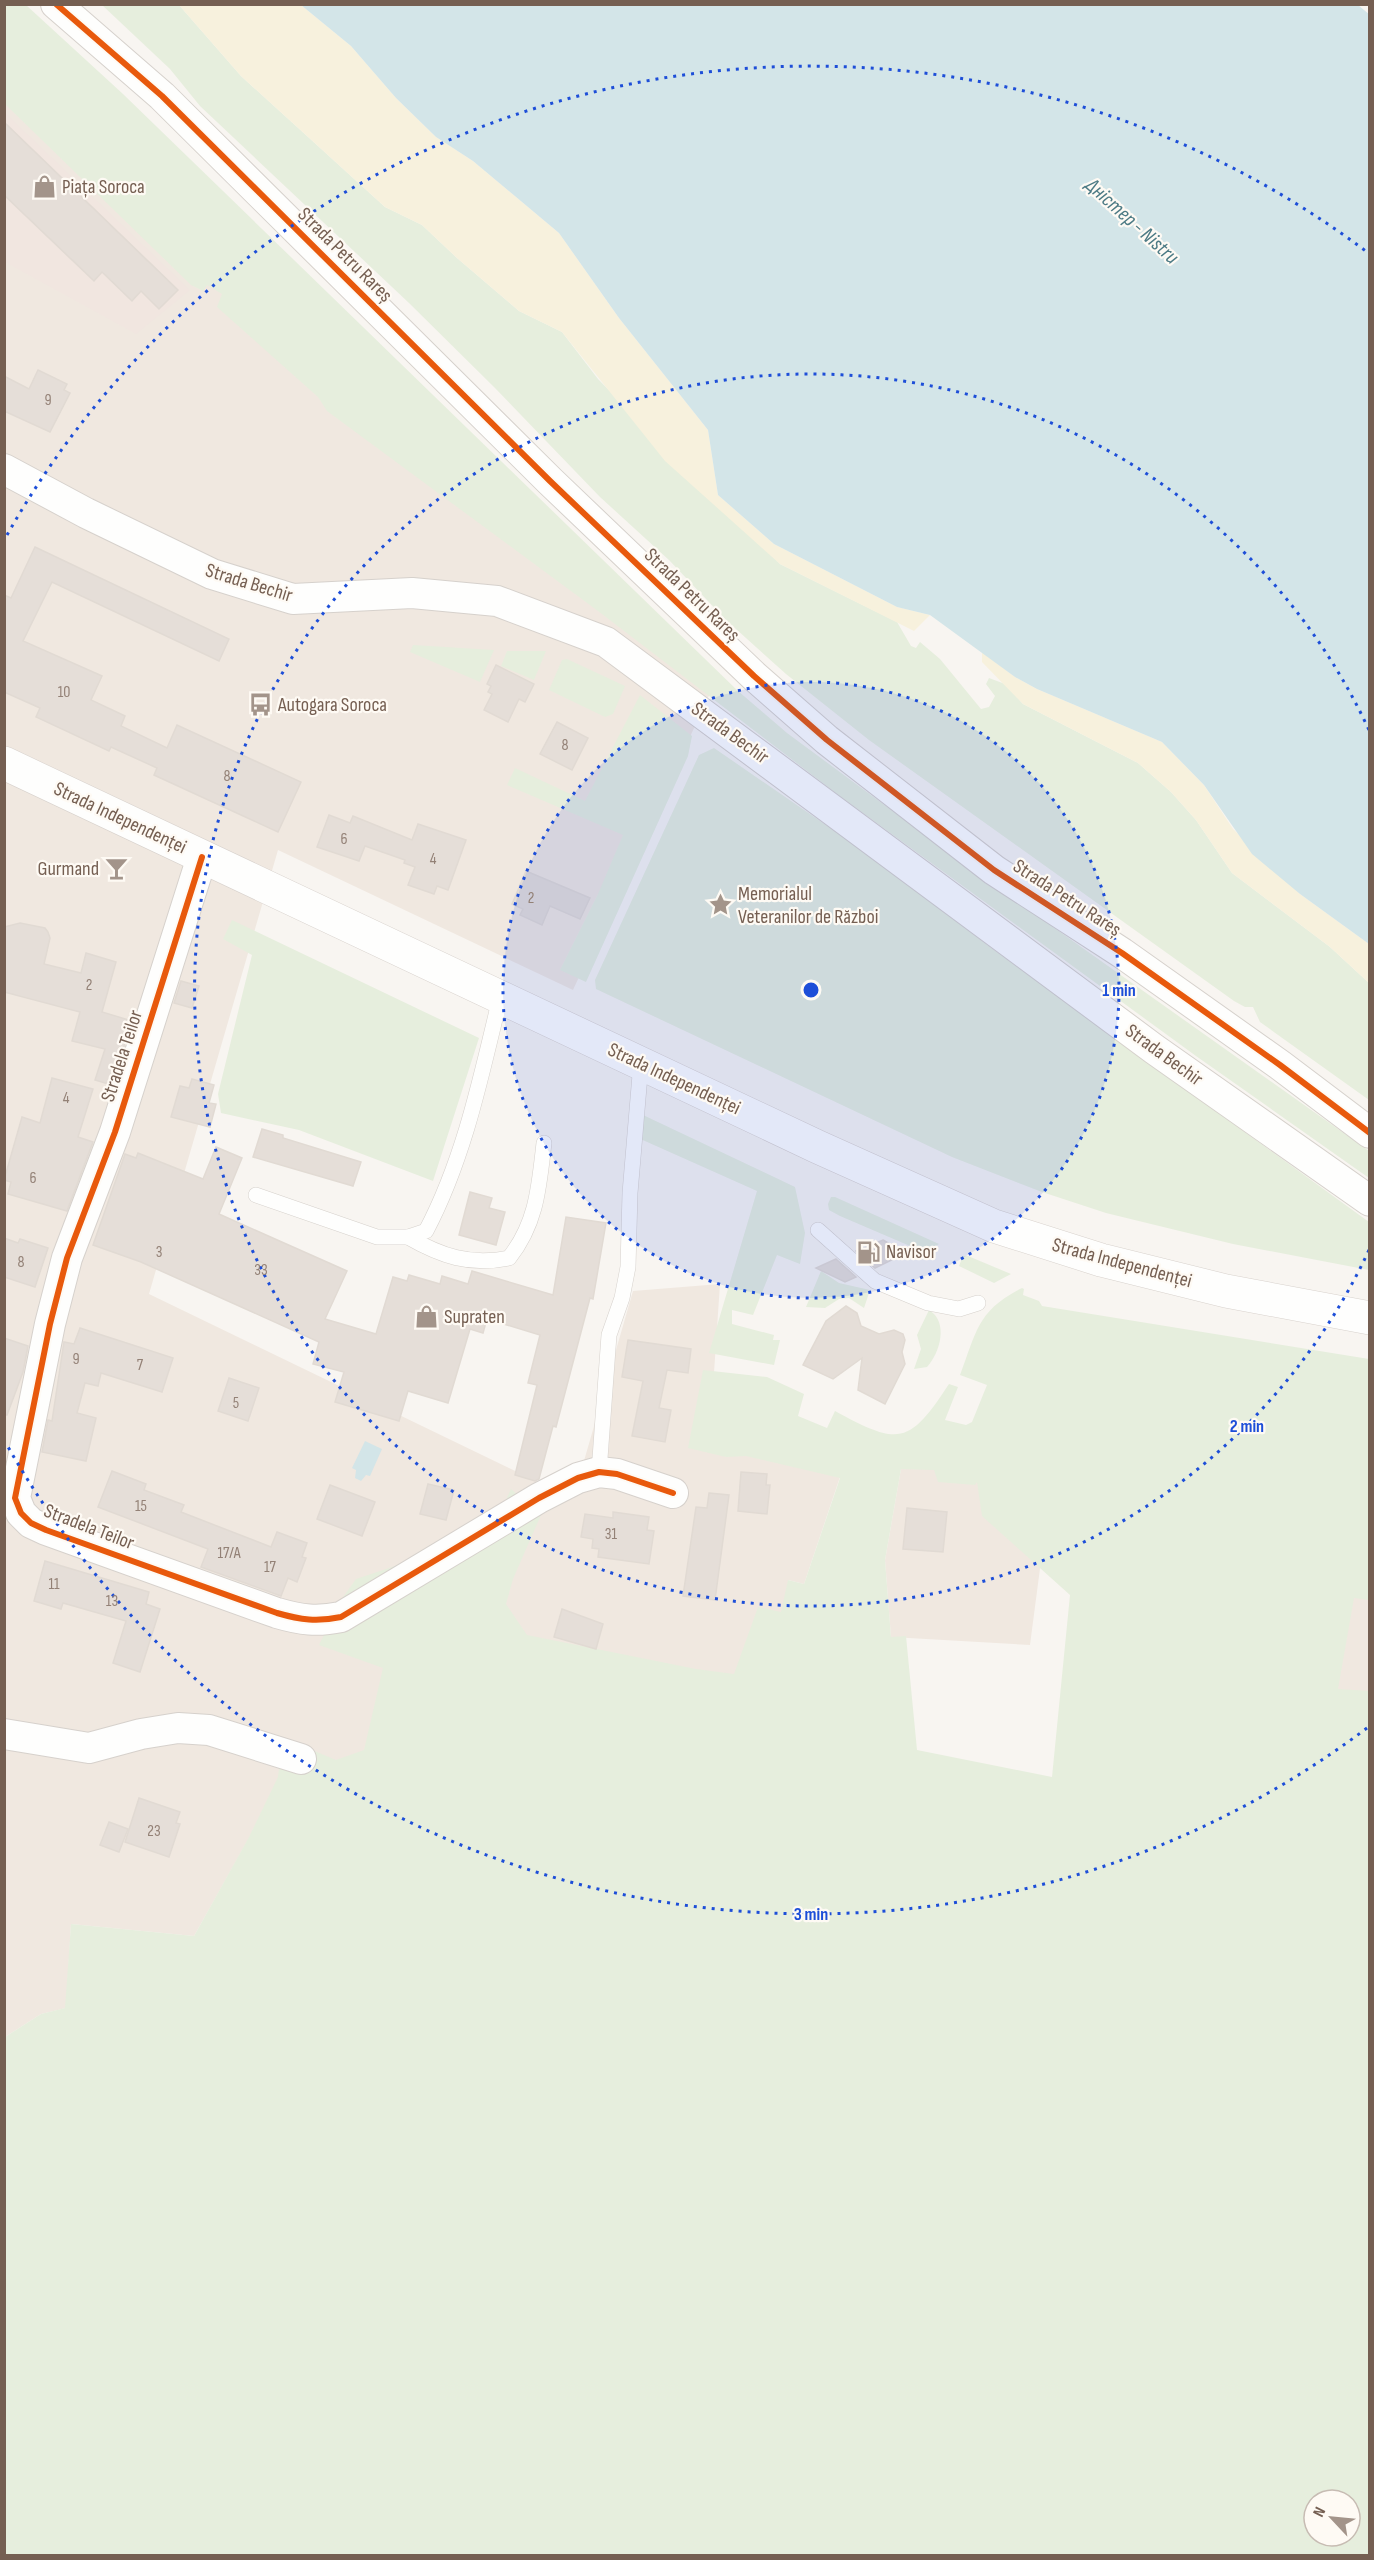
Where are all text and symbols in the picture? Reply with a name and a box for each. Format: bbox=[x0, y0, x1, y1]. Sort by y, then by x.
water label: Дністер - Nistru bbox=[1079, 172, 1184, 270]
shop icon: Piața Soroca bbox=[31, 174, 57, 200]
place label: Piața Soroca bbox=[62, 175, 145, 199]
street label: Strada Petru Rareș bbox=[293, 203, 397, 307]
house number: 9 bbox=[44, 391, 52, 410]
street label: Strada Petru Rareș bbox=[639, 543, 745, 647]
street label: Strada Bechir bbox=[202, 558, 296, 608]
house number: 10 bbox=[58, 683, 70, 702]
bus stop icon: Autogara Soroca bbox=[247, 692, 273, 718]
place label: Autogara Soroca bbox=[277, 693, 387, 717]
street label: Strada Bechir bbox=[687, 697, 774, 769]
house number: 8 bbox=[561, 736, 569, 755]
house number: 8 bbox=[223, 767, 231, 786]
street label: Strada Independenței bbox=[50, 777, 190, 859]
house number: 6 bbox=[340, 830, 348, 849]
house number: 4 bbox=[430, 850, 437, 869]
street label: Strada Petru Rareș bbox=[1008, 854, 1126, 942]
bar icon: Gurmand bbox=[104, 856, 130, 882]
place label: Gurmand bbox=[37, 857, 99, 881]
place label: Memorialul Veteranilor de Război bbox=[738, 882, 878, 929]
house number: 2 bbox=[528, 889, 534, 908]
place icon: Memorialul Veteranilor de Război bbox=[707, 892, 733, 918]
house number: 2 bbox=[86, 976, 92, 995]
centre of rings bbox=[801, 980, 821, 1000]
text: 1 min bbox=[1102, 980, 1136, 1001]
street label: Stradela Teilor bbox=[96, 1007, 148, 1105]
street label: Strada Bechir bbox=[1121, 1019, 1208, 1091]
street label: Strada Independenței bbox=[604, 1038, 744, 1120]
house number: 4 bbox=[63, 1089, 70, 1108]
house number: 6 bbox=[29, 1169, 37, 1188]
street label: Strada Independenței bbox=[1050, 1233, 1194, 1293]
fuel station icon: Navisor bbox=[855, 1239, 881, 1265]
place label: Navisor bbox=[886, 1240, 937, 1264]
house number: 3 bbox=[156, 1243, 162, 1262]
house number: 8 bbox=[17, 1253, 25, 1272]
house number: 33 bbox=[254, 1261, 268, 1280]
shop icon: Supraten bbox=[413, 1304, 439, 1330]
place label: Supraten bbox=[444, 1305, 505, 1329]
house number: 9 bbox=[72, 1350, 80, 1369]
house number: 7 bbox=[137, 1356, 144, 1375]
house number: 5 bbox=[233, 1394, 239, 1413]
text: 2 min bbox=[1230, 1416, 1264, 1437]
house number: 15 bbox=[135, 1497, 147, 1516]
street label: Stradela Teilor bbox=[40, 1499, 138, 1555]
house number: 31 bbox=[605, 1525, 618, 1544]
house number: 17/A bbox=[217, 1544, 241, 1563]
house number: 17 bbox=[264, 1558, 277, 1577]
house number: 11 bbox=[48, 1575, 60, 1594]
house number: 13 bbox=[106, 1592, 118, 1611]
house number: 23 bbox=[147, 1822, 161, 1841]
text: 3 min bbox=[794, 1904, 828, 1925]
north arrow bbox=[1302, 2488, 1362, 2548]
text: N bbox=[1309, 2504, 1330, 2520]

